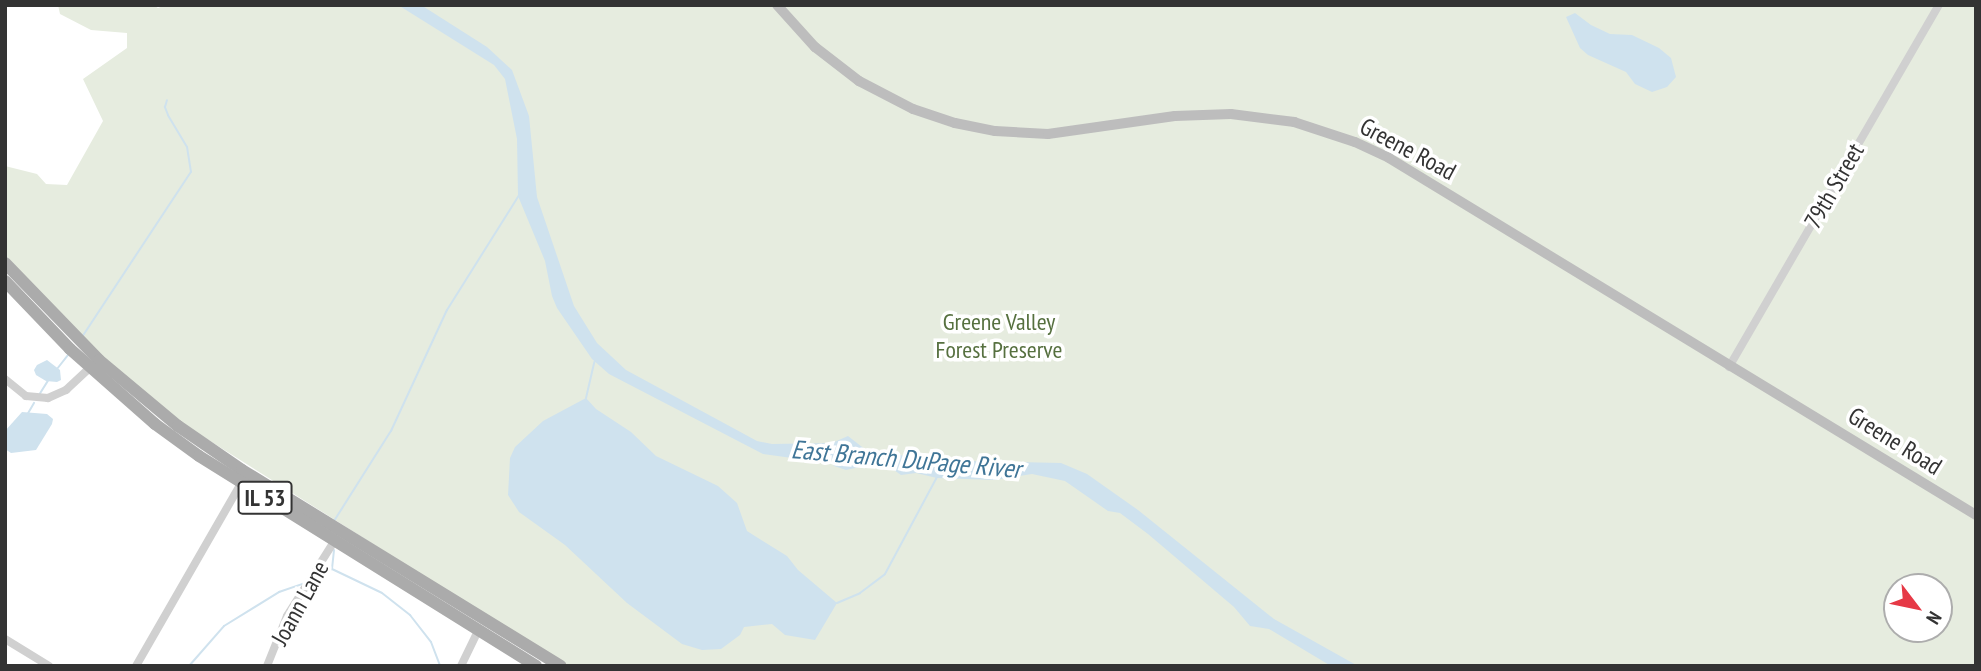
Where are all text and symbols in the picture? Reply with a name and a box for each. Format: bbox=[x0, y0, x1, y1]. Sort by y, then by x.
street label: Greene Road bbox=[1355, 112, 1461, 186]
street label: 79th Street bbox=[1798, 138, 1870, 234]
park label: Greene Valley Forest Preserve bbox=[935, 308, 1063, 364]
street label: Greene Road bbox=[1843, 401, 1947, 481]
water label: East Branch DuPage River bbox=[790, 433, 1022, 485]
road number: IL 53 bbox=[237, 478, 293, 518]
street label: Joann Lane bbox=[265, 556, 335, 650]
north arrow bbox=[1883, 573, 1953, 643]
text: N bbox=[1921, 607, 1947, 629]

